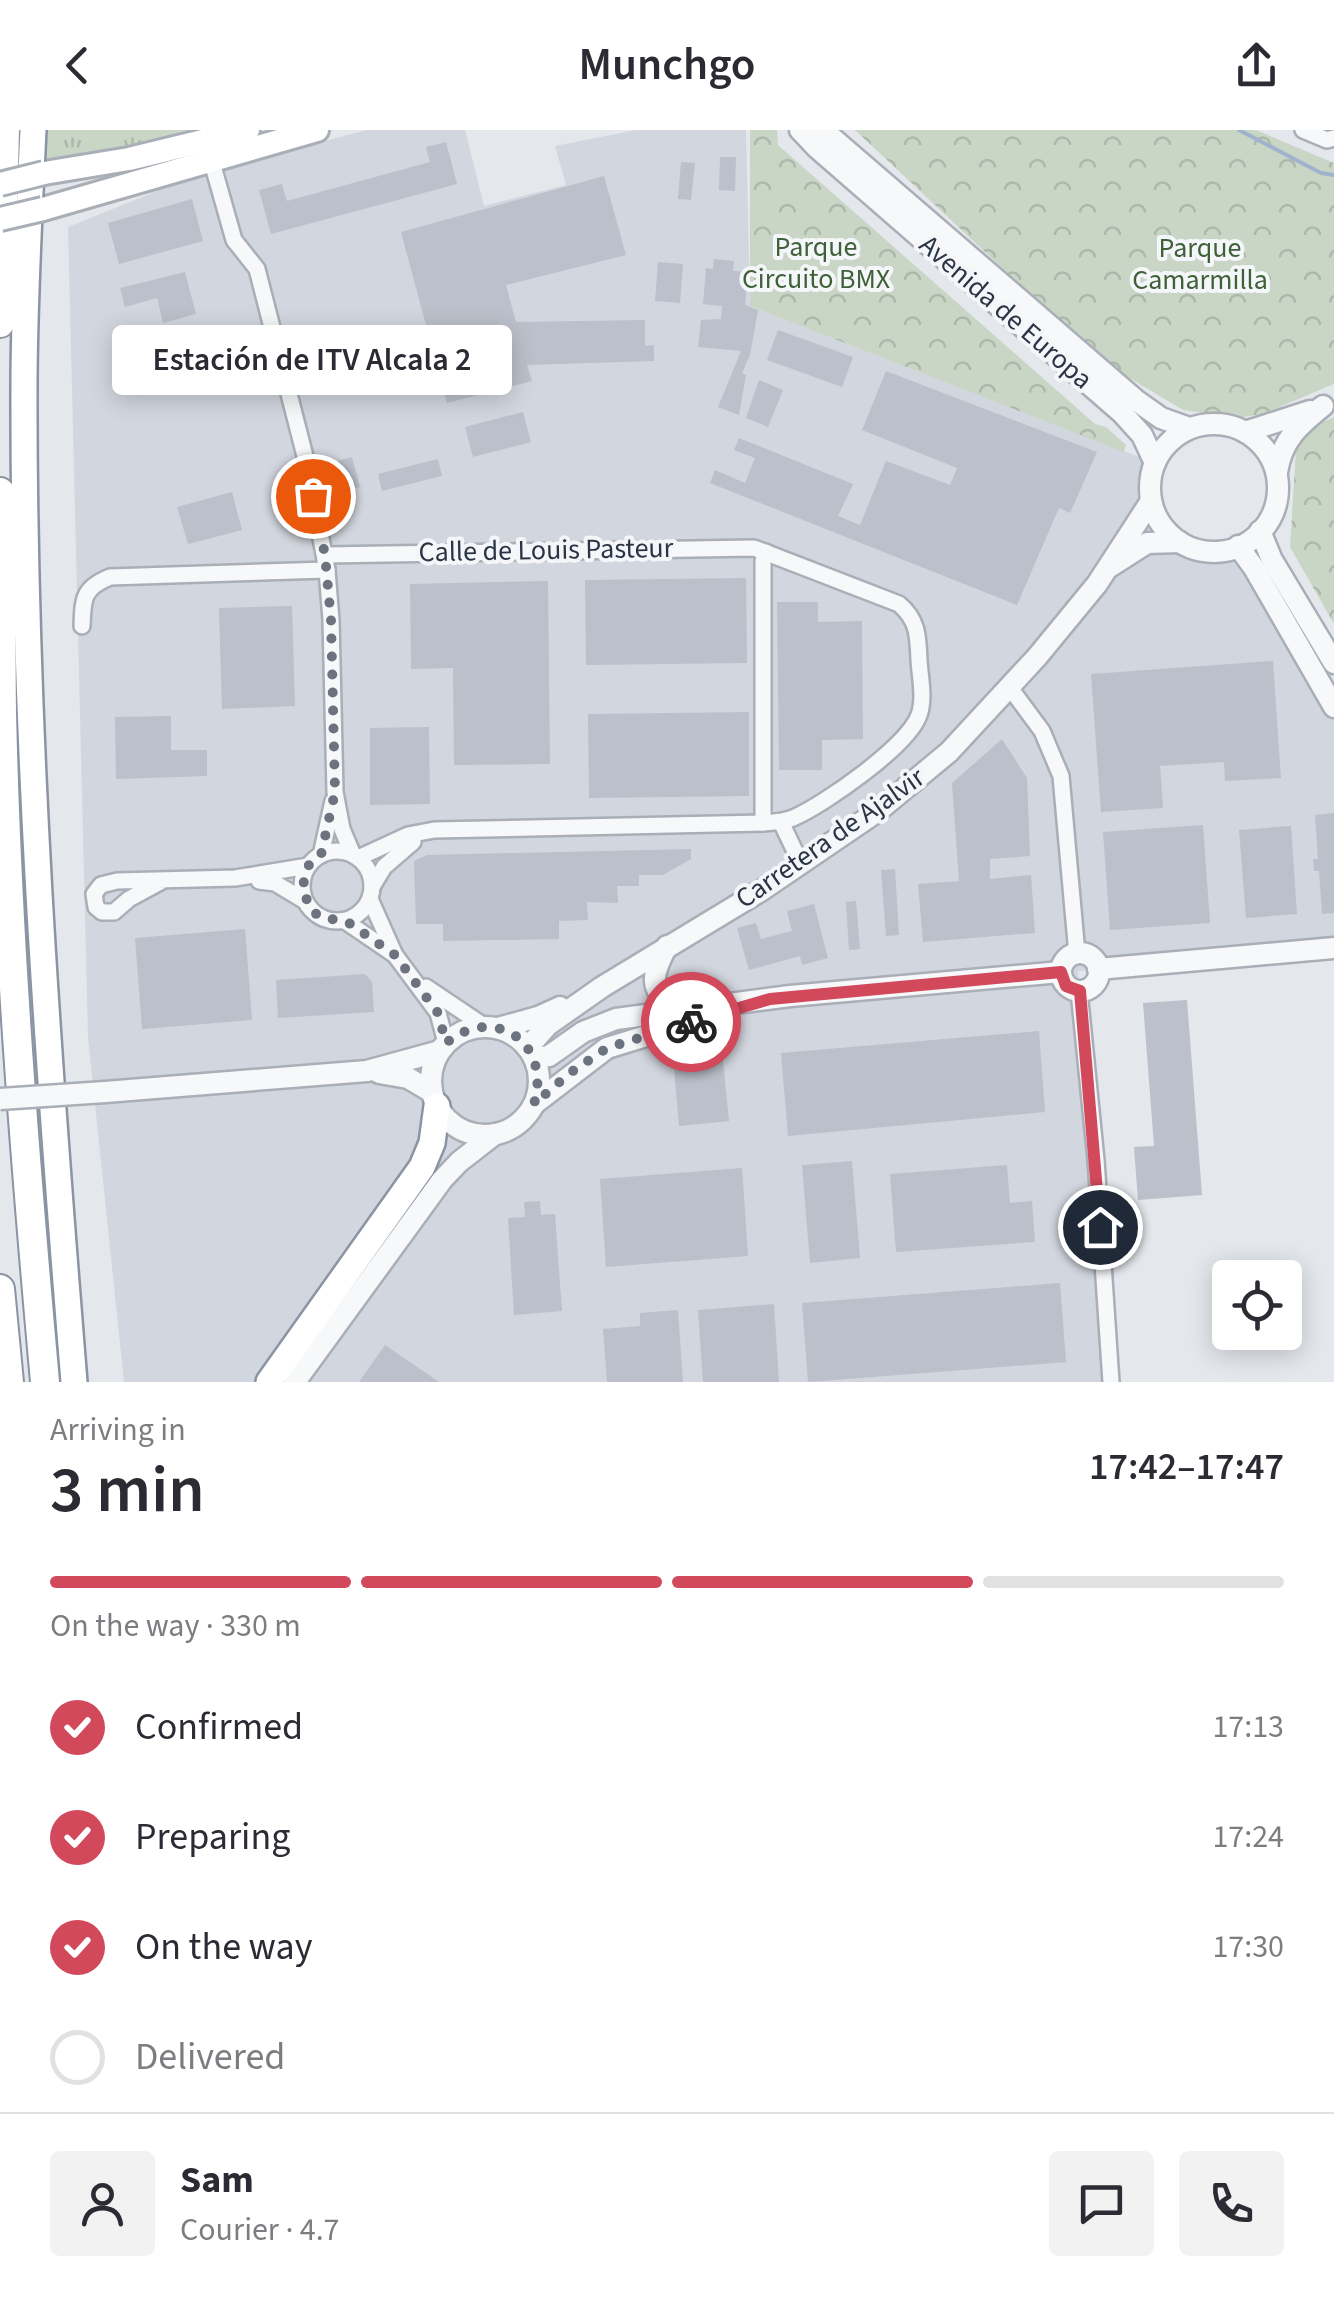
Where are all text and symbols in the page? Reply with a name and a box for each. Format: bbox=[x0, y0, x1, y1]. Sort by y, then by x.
text: Munchgo bbox=[578, 33, 756, 97]
icon: back bbox=[50, 38, 105, 93]
icon: share bbox=[1229, 38, 1284, 93]
street label: Avenida de Europa bbox=[911, 225, 1101, 399]
park label: Parque Circuito BMX bbox=[742, 227, 890, 299]
park label: Parque Camarmilla bbox=[1132, 228, 1268, 300]
callout: Estación de ITV Alcala 2 bbox=[113, 326, 513, 396]
text: Estación de ITV Alcala 2 bbox=[152, 337, 472, 383]
pin bbox=[271, 454, 356, 539]
icon: bag bbox=[286, 469, 341, 524]
street label: Calle de Louis Pasteur bbox=[418, 528, 674, 572]
street label: Carretera de Ajalvir bbox=[727, 758, 933, 918]
courier bbox=[641, 972, 741, 1072]
icon: bike bbox=[664, 995, 719, 1050]
pin bbox=[1058, 1185, 1143, 1270]
icon: home bbox=[1073, 1200, 1128, 1255]
map controls bbox=[1212, 1260, 1302, 1350]
button: locate bbox=[1212, 1260, 1302, 1350]
text: Arriving in bbox=[50, 1407, 186, 1453]
text: 17:42–17:47 bbox=[1089, 1440, 1284, 1494]
text: 3 min bbox=[50, 1444, 205, 1537]
text: On the way · 330 m bbox=[50, 1603, 301, 1649]
icon: check bbox=[50, 1700, 105, 1755]
text: Confirmed bbox=[135, 1700, 303, 1754]
text: 17:13 bbox=[1212, 1704, 1284, 1750]
icon: check bbox=[50, 1810, 105, 1865]
text: Preparing bbox=[135, 1810, 290, 1864]
text: 17:24 bbox=[1212, 1814, 1284, 1860]
icon: check bbox=[50, 1920, 105, 1975]
text: On the way bbox=[135, 1920, 312, 1974]
text: 17:30 bbox=[1212, 1924, 1284, 1970]
text: Delivered bbox=[135, 2030, 285, 2084]
button: person bbox=[50, 2151, 155, 2256]
button: chat bbox=[1049, 2151, 1154, 2256]
button: phone bbox=[1179, 2151, 1284, 2256]
text: Sam bbox=[180, 2153, 254, 2207]
text: Courier · 4.7 bbox=[180, 2207, 340, 2253]

